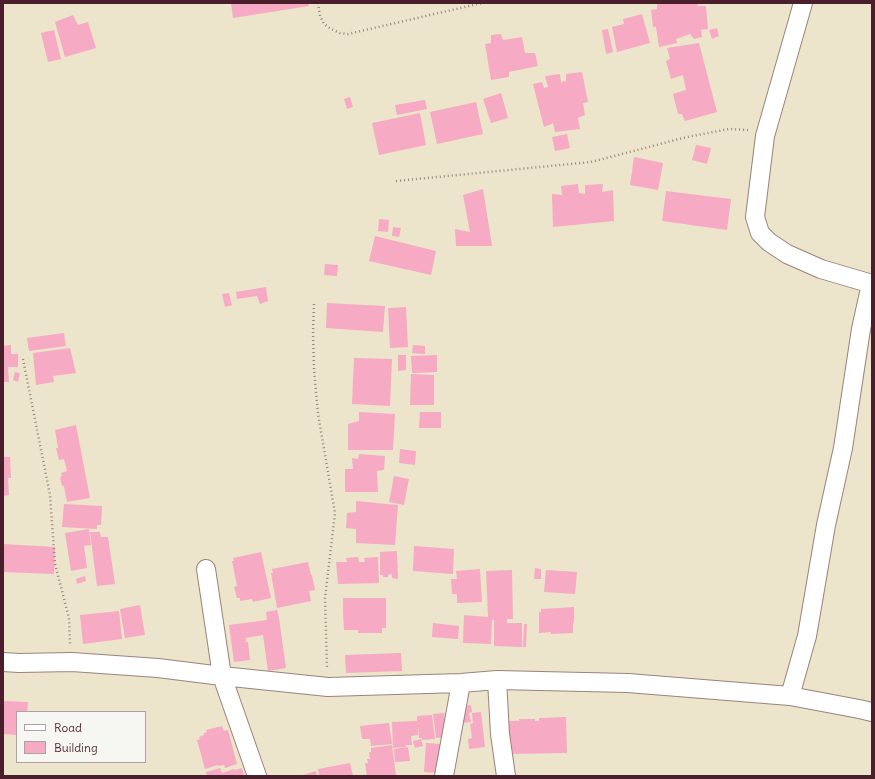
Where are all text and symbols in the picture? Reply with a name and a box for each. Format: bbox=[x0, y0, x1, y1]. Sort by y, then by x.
legend bbox=[16, 711, 146, 763]
text: Road bbox=[54, 720, 82, 735]
text: Building bbox=[54, 740, 98, 755]

